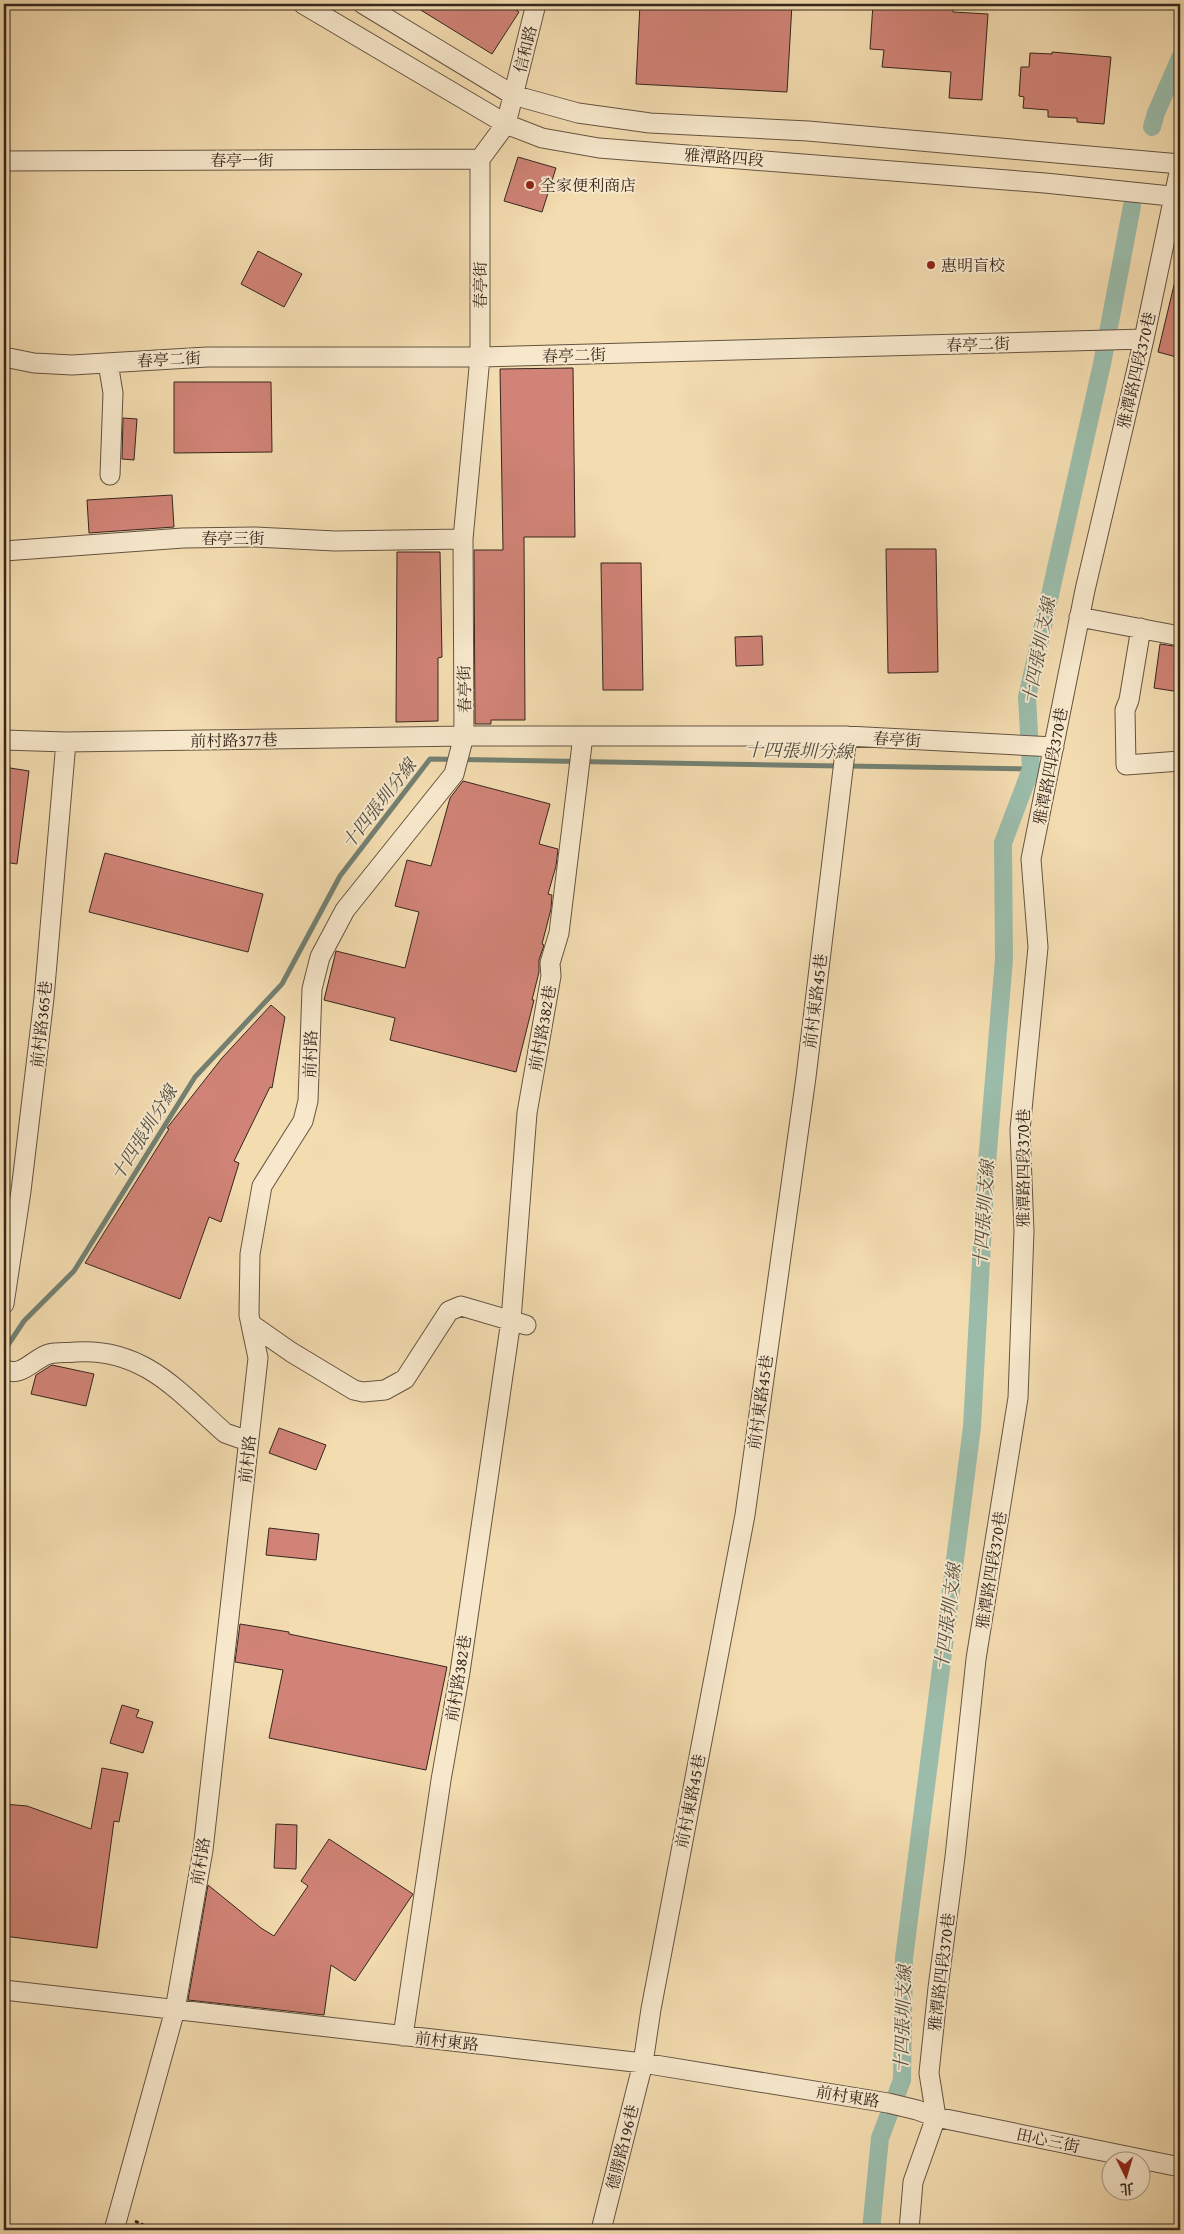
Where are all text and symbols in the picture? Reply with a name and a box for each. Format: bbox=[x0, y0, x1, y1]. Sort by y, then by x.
street label: 信和路 bbox=[508, 23, 542, 75]
street label: 雅潭路四段 bbox=[683, 142, 765, 172]
street label: 春亭一街 bbox=[210, 148, 274, 172]
place label: 全家便利商店 bbox=[540, 173, 636, 197]
marker: 全家便利商店 bbox=[524, 179, 536, 191]
place label: 惠明盲校 bbox=[941, 253, 1005, 277]
marker: 惠明盲校 bbox=[925, 259, 937, 271]
street label: 春亭街 bbox=[468, 261, 492, 309]
street label: 雅潭路四段370巷 bbox=[1111, 309, 1161, 431]
street label: 春亭二街 bbox=[946, 331, 1010, 357]
street label: 春亭二街 bbox=[542, 342, 606, 368]
street label: 春亭二街 bbox=[136, 345, 202, 373]
street label: 春亭三街 bbox=[201, 526, 265, 550]
water label: 十四張圳支線 bbox=[1015, 593, 1062, 706]
street label: 春亭街 bbox=[452, 665, 476, 713]
street label: 雅潭路四段370巷 bbox=[1027, 705, 1073, 827]
street label: 春亭街 bbox=[872, 726, 922, 752]
street label: 前村路377巷 bbox=[190, 727, 278, 753]
water label: 十四張圳分線 bbox=[745, 736, 855, 765]
water label: 十四張圳分線 bbox=[335, 751, 424, 855]
street label: 前村東路45巷 bbox=[797, 952, 833, 1050]
street label: 前村路365巷 bbox=[25, 979, 57, 1069]
street label: 前村路382巷 bbox=[523, 983, 561, 1073]
street label: 前村路 bbox=[297, 1030, 323, 1078]
water label: 十四張圳分線 bbox=[104, 1078, 185, 1186]
street label: 雅潭路四段370巷 bbox=[1011, 1108, 1035, 1228]
water label: 十四張圳支線 bbox=[966, 1157, 1001, 1269]
street label: 前村東路45巷 bbox=[741, 1353, 779, 1451]
street label: 前村路 bbox=[233, 1434, 261, 1484]
street label: 雅潭路四段370巷 bbox=[970, 1509, 1012, 1631]
water label: 十四張圳支線 bbox=[928, 1560, 968, 1672]
street label: 前村路382巷 bbox=[439, 1633, 477, 1723]
street label: 前村東路45巷 bbox=[669, 1752, 711, 1850]
street label: 前村路 bbox=[184, 1835, 216, 1887]
street label: 雅潭路四段370巷 bbox=[922, 1911, 960, 2033]
water label: 十四張圳支線 bbox=[887, 1963, 918, 2073]
street label: 前村東路 bbox=[414, 2026, 480, 2056]
street label: 前村東路 bbox=[815, 2079, 881, 2113]
street label: 德勝路196巷 bbox=[600, 2102, 644, 2192]
street label: 田心三街 bbox=[1014, 2122, 1082, 2158]
north arrow bbox=[1102, 2152, 1152, 2202]
text: 北 bbox=[1119, 2178, 1135, 2200]

